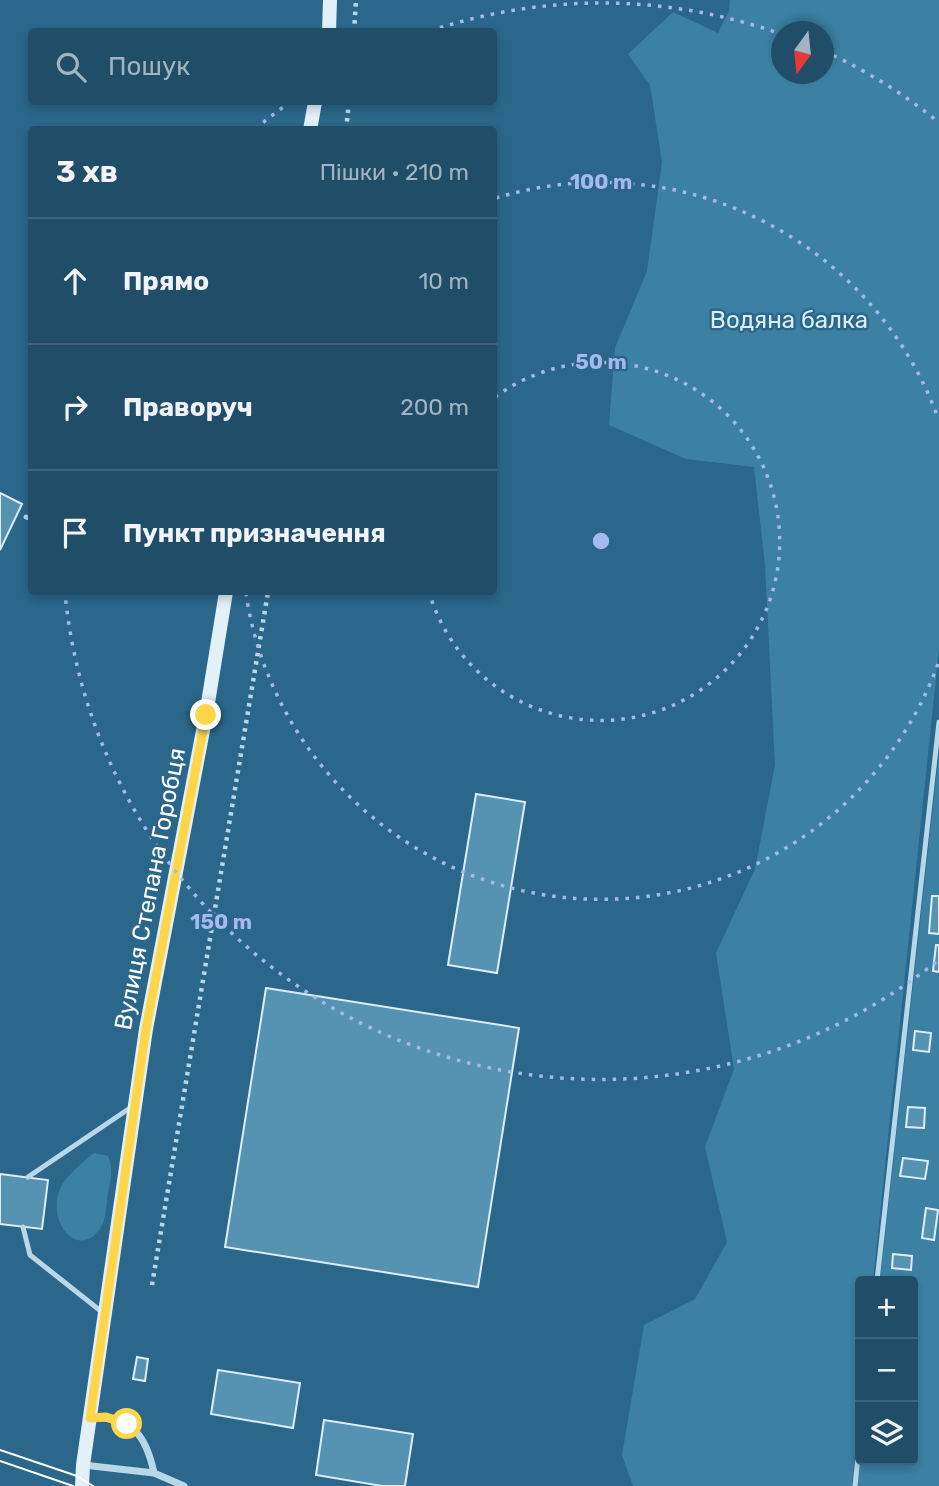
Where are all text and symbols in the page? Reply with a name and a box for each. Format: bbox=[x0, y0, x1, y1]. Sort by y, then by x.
north arrow bbox=[771, 21, 834, 84]
search box bbox=[28, 28, 497, 105]
icon: search bbox=[52, 48, 90, 86]
text: Пошук bbox=[108, 51, 190, 82]
text: 3 хв bbox=[56, 154, 118, 190]
text: Пішки · 210 m bbox=[320, 158, 469, 186]
text: 100 m bbox=[570, 169, 632, 194]
icon: ahead bbox=[56, 262, 94, 300]
text: Прямо bbox=[123, 266, 209, 297]
text: 10 m bbox=[418, 267, 469, 295]
park label: Водяна балка bbox=[710, 306, 868, 334]
text: 50 m bbox=[575, 349, 627, 374]
icon: right bbox=[56, 388, 94, 426]
text: Праворуч bbox=[123, 392, 253, 423]
text: 200 m bbox=[400, 393, 469, 421]
icon: arrive bbox=[56, 514, 94, 552]
text: Пункт призначення bbox=[123, 518, 386, 549]
centre of rings bbox=[589, 529, 613, 553]
route end bbox=[190, 699, 221, 730]
street label: Вулиця Степана Горобця bbox=[109, 745, 191, 1033]
text: 150 m bbox=[190, 909, 252, 934]
map controls bbox=[855, 1276, 918, 1465]
button: + bbox=[855, 1276, 918, 1339]
button: − bbox=[855, 1339, 918, 1402]
button: layers bbox=[855, 1402, 918, 1465]
route start bbox=[111, 1408, 142, 1439]

